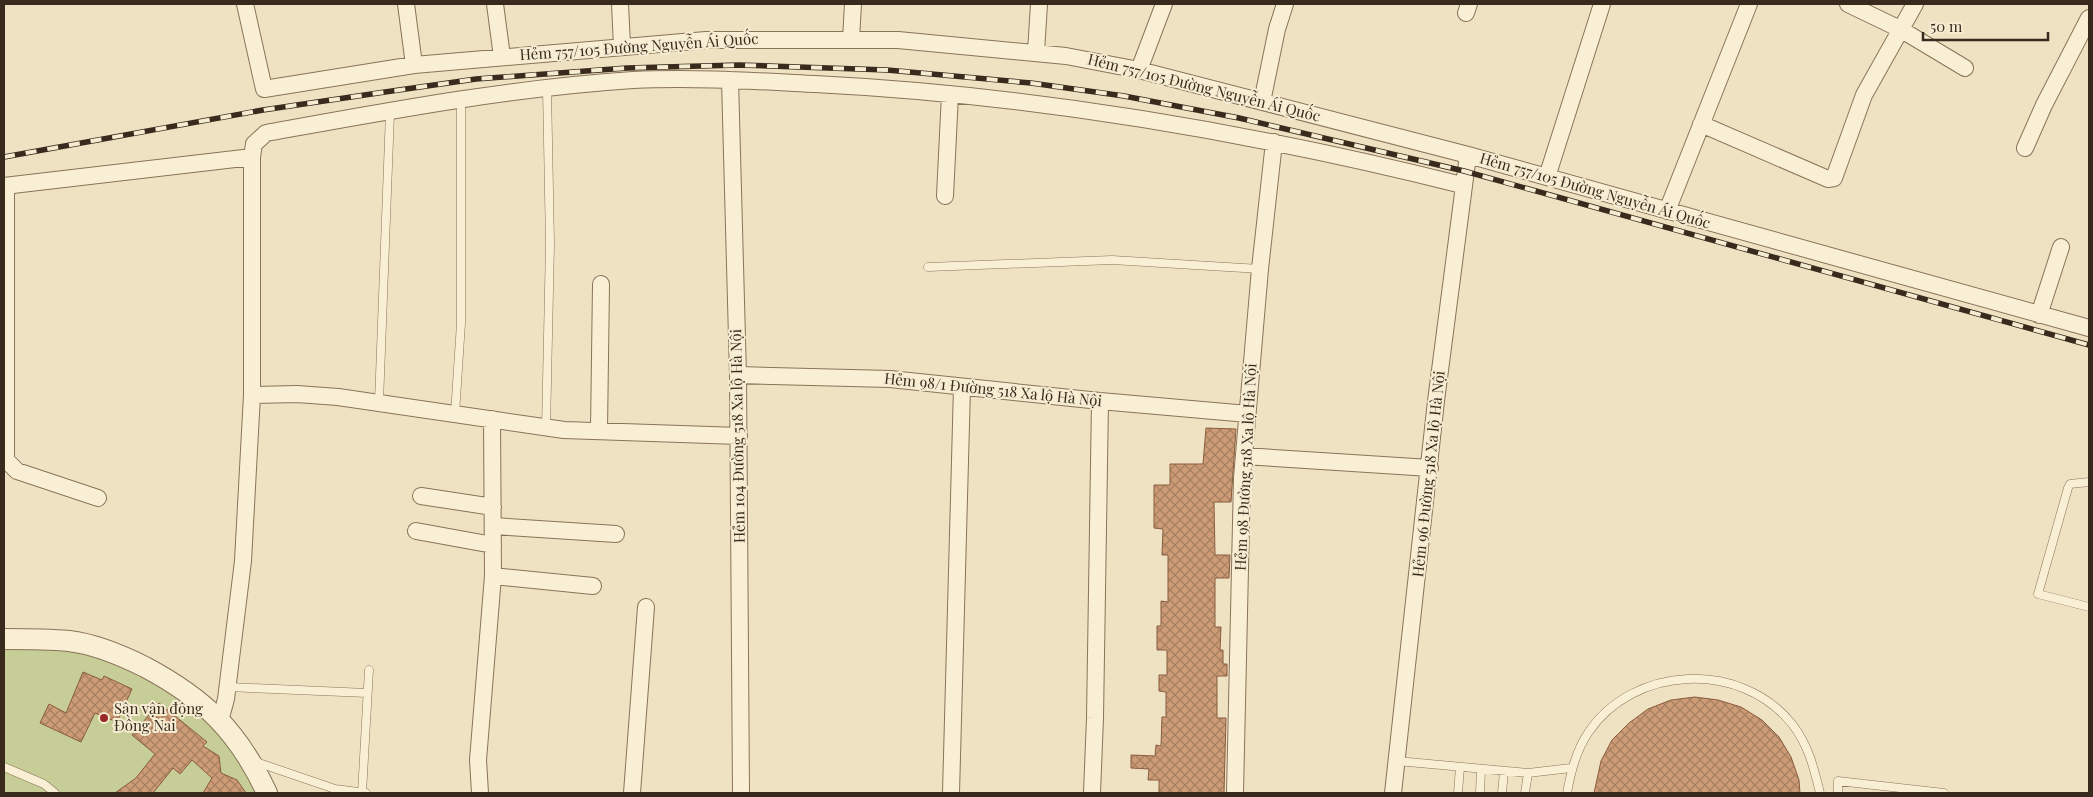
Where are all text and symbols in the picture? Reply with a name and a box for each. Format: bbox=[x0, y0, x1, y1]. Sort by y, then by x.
scale bar bbox=[1923, 10, 2048, 42]
text: 50 m bbox=[1930, 16, 1963, 36]
street label: Hẻm 757/105 Đường Nguyễn Ái Quốc bbox=[519, 27, 759, 64]
street label: Hẻm 757/105 Đường Nguyễn Ái Quốc bbox=[1086, 47, 1323, 126]
street label: Hẻm 757/105 Đường Nguyễn Ái Quốc bbox=[1478, 146, 1713, 233]
street label: Hẻm 104 Đường 518 Xa lộ Hà Nội bbox=[725, 328, 749, 543]
street label: Hẻm 98 Đường 518 Xa lộ Hà Nội bbox=[1230, 362, 1260, 571]
street label: Hẻm 98/1 Đường 518 Xa lộ Hà Nội bbox=[883, 368, 1104, 410]
street label: Hẻm 96 Đường 518 Xa lộ Hà Nội bbox=[1407, 369, 1449, 578]
place label: Sân vận động Đồng Nai bbox=[114, 698, 203, 735]
marker: Sân vận động Đồng Nai bbox=[98, 712, 110, 724]

